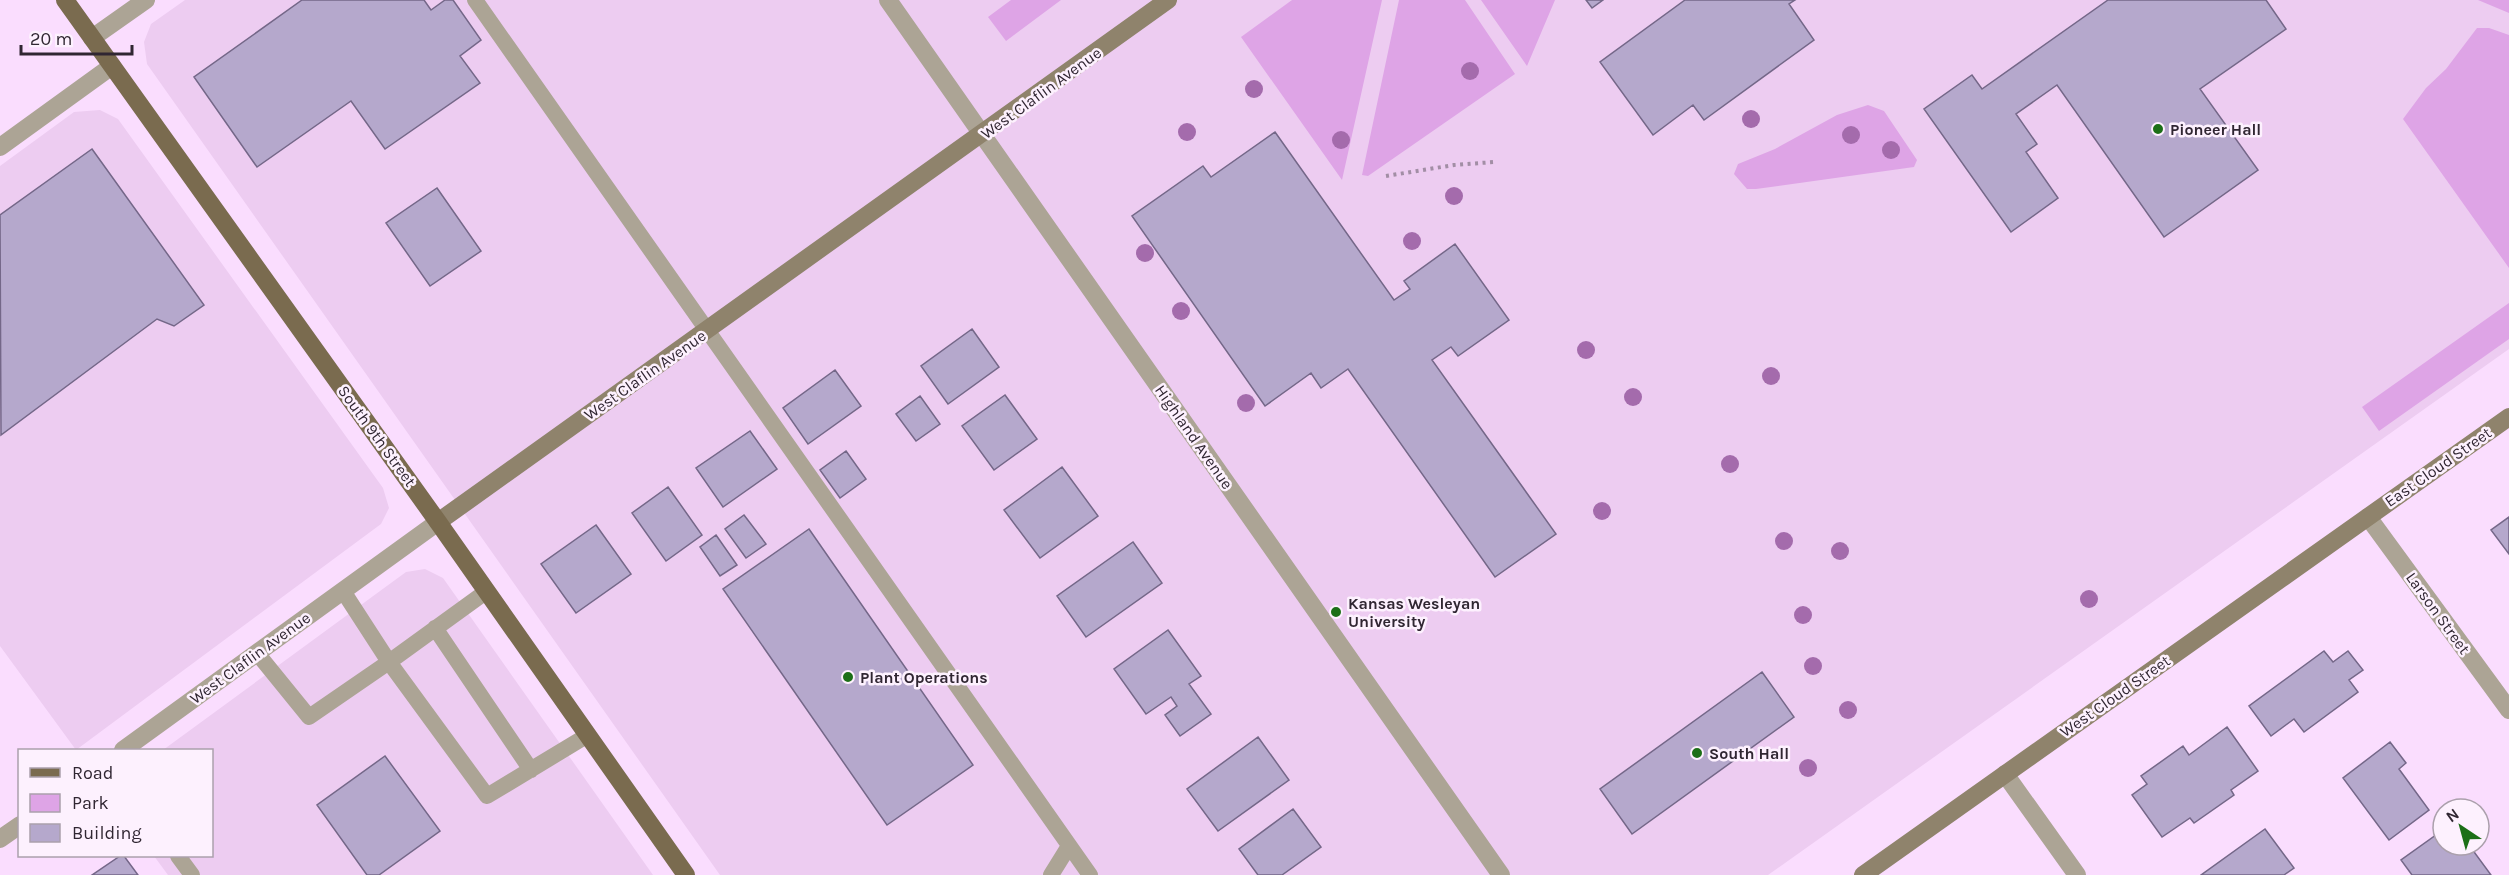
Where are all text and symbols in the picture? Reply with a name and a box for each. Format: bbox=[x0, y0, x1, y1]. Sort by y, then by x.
scale bar bbox=[21, 18, 132, 56]
text: 20 m bbox=[30, 28, 72, 50]
street label: West Claflin Avenue bbox=[977, 43, 1105, 143]
place label: Pioneer Hall bbox=[2170, 120, 2261, 139]
marker: Pioneer Hall bbox=[2151, 122, 2165, 136]
street label: West Claflin Avenue bbox=[581, 326, 709, 424]
street label: Highland Avenue bbox=[1151, 381, 1237, 493]
street label: South 9th Street bbox=[334, 382, 420, 490]
street label: East Cloud Street bbox=[2381, 423, 2495, 511]
street label: Larson Street bbox=[2402, 568, 2474, 658]
place label: Kansas Wesleyan University bbox=[1348, 594, 1480, 631]
marker: Kansas Wesleyan University bbox=[1329, 605, 1343, 619]
street label: West Claflin Avenue bbox=[186, 608, 314, 708]
street label: West Cloud Street bbox=[2056, 651, 2174, 741]
place label: Plant Operations bbox=[860, 668, 988, 687]
marker: Plant Operations bbox=[841, 670, 855, 684]
place label: South Hall bbox=[1709, 744, 1789, 763]
marker: South Hall bbox=[1690, 746, 1704, 760]
legend bbox=[18, 749, 213, 857]
text: Road bbox=[72, 762, 113, 784]
text: Park bbox=[72, 792, 109, 814]
north arrow bbox=[2431, 797, 2491, 857]
text: N bbox=[2442, 804, 2463, 826]
text: Building bbox=[72, 822, 142, 844]

